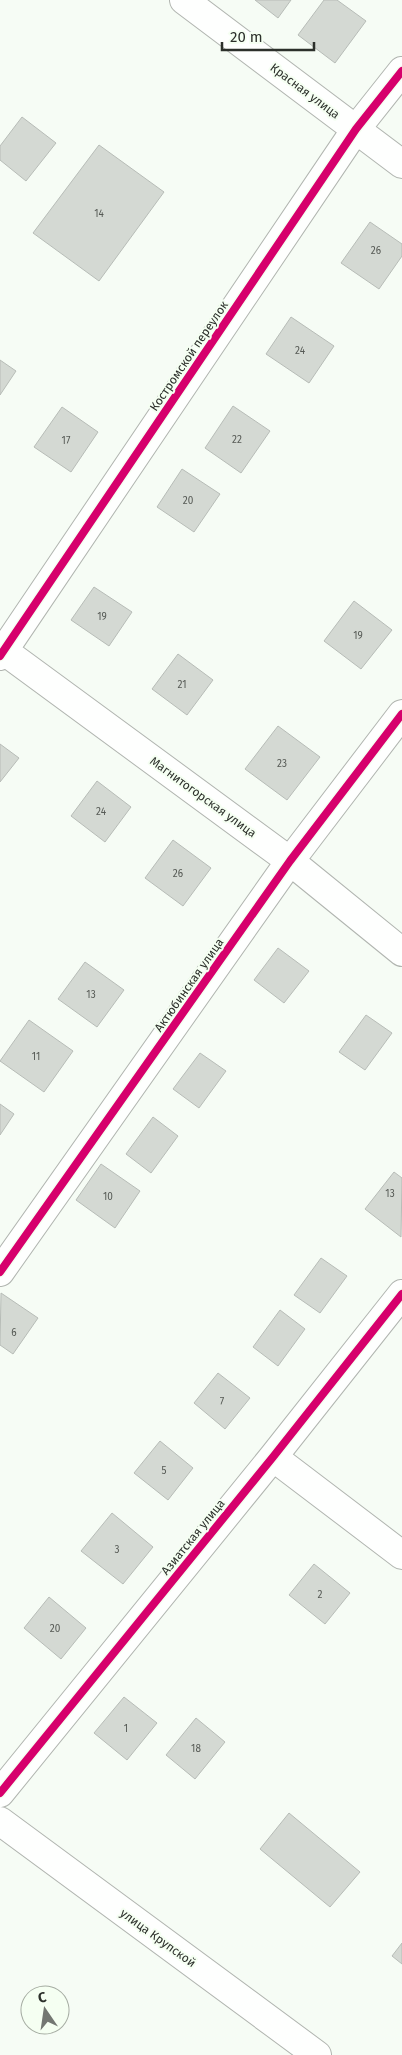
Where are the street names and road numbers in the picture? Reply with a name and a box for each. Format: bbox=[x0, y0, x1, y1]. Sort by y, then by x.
street label: Красная улица bbox=[268, 60, 342, 122]
street label: Костромской переулок bbox=[147, 298, 231, 414]
street label: Магнитогорская улица bbox=[147, 754, 259, 840]
street label: Актюбинская улица bbox=[152, 936, 226, 1034]
street label: Азиатская улица bbox=[158, 1496, 228, 1578]
street label: улица Крупской bbox=[118, 1906, 198, 1970]

